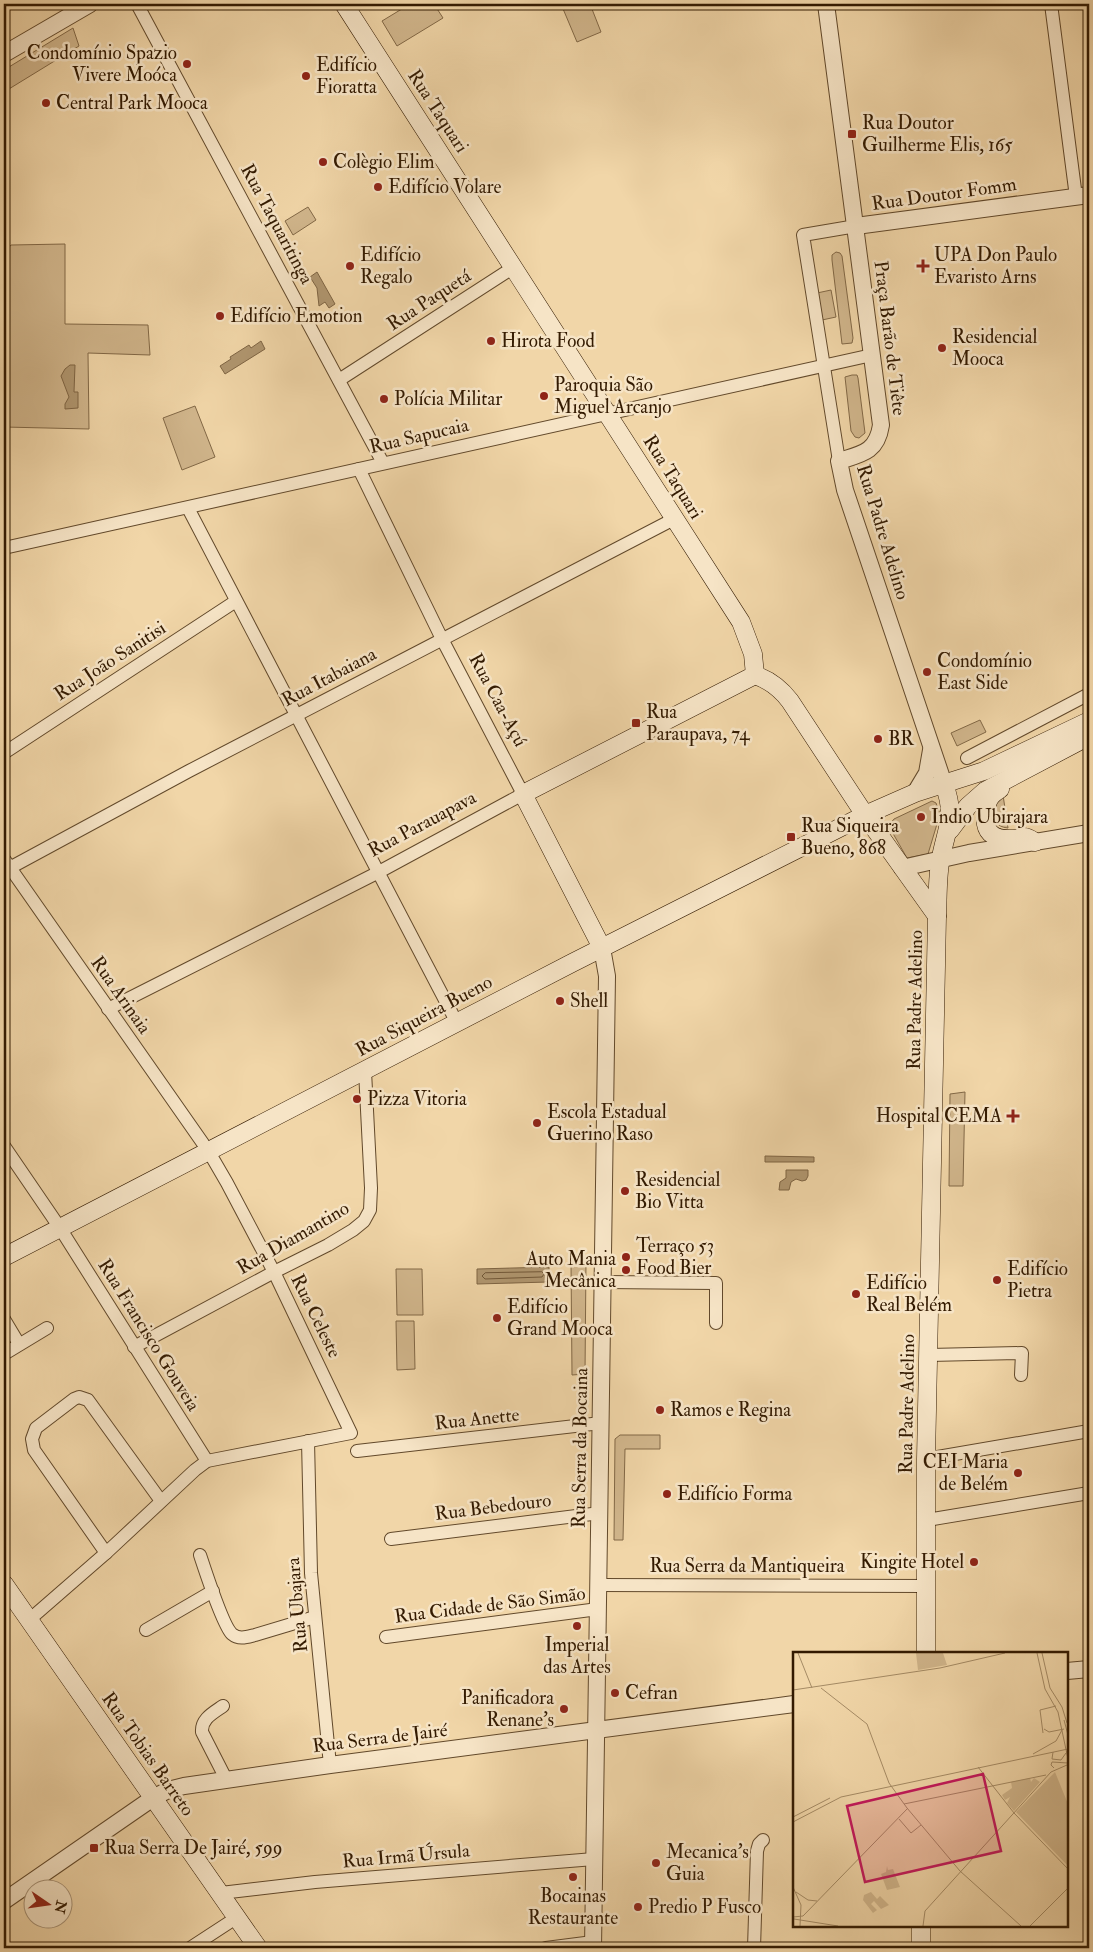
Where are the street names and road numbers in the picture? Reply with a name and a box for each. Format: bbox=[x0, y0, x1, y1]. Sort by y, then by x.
street label: Rua Taquari bbox=[402, 65, 474, 157]
street label: Rua Taquaritinga bbox=[235, 160, 319, 288]
street label: Rua Doutor Fomm bbox=[870, 172, 1018, 216]
street label: Praça Barão de Tiête bbox=[869, 259, 911, 417]
street label: Rua Paquetá bbox=[383, 264, 476, 336]
street label: Rua Sapucaia bbox=[367, 413, 471, 460]
street label: Rua Taquari bbox=[638, 431, 708, 523]
street label: Rua Padre Adelino bbox=[851, 462, 915, 602]
street label: Rua João Sanitisi bbox=[50, 616, 170, 706]
street label: Rua Itabaiana bbox=[277, 642, 381, 712]
street label: Rua Caa-Açú bbox=[463, 649, 533, 751]
street label: Rua Parauapava bbox=[364, 785, 481, 863]
street label: Rua Padre Adelino bbox=[902, 930, 928, 1070]
street label: Rua Arinaia bbox=[85, 951, 157, 1039]
street label: Rua Siqueira Bueno bbox=[352, 970, 496, 1062]
street label: Rua Diamantino bbox=[233, 1196, 353, 1280]
street label: Rua Francisco Gouveia bbox=[92, 1254, 206, 1416]
street label: Rua Celeste bbox=[285, 1270, 347, 1362]
street label: Rua Padre Adelino bbox=[894, 1334, 920, 1474]
street label: Rua Serra da Bocaina bbox=[567, 1367, 593, 1528]
street label: Rua Anette bbox=[433, 1403, 521, 1435]
street label: Rua Bebedouro bbox=[433, 1488, 553, 1526]
street label: Rua Serra da Mantiqueira bbox=[649, 1554, 845, 1578]
street label: Rua Ubajara bbox=[281, 1556, 313, 1653]
street label: Rua Cidade de São Simão bbox=[393, 1581, 587, 1629]
street label: Rua Tobias Barreto bbox=[96, 1687, 200, 1821]
street label: Rua Serra de Jairé bbox=[311, 1718, 449, 1758]
street label: Rua Irmã Úrsula bbox=[341, 1836, 471, 1874]

